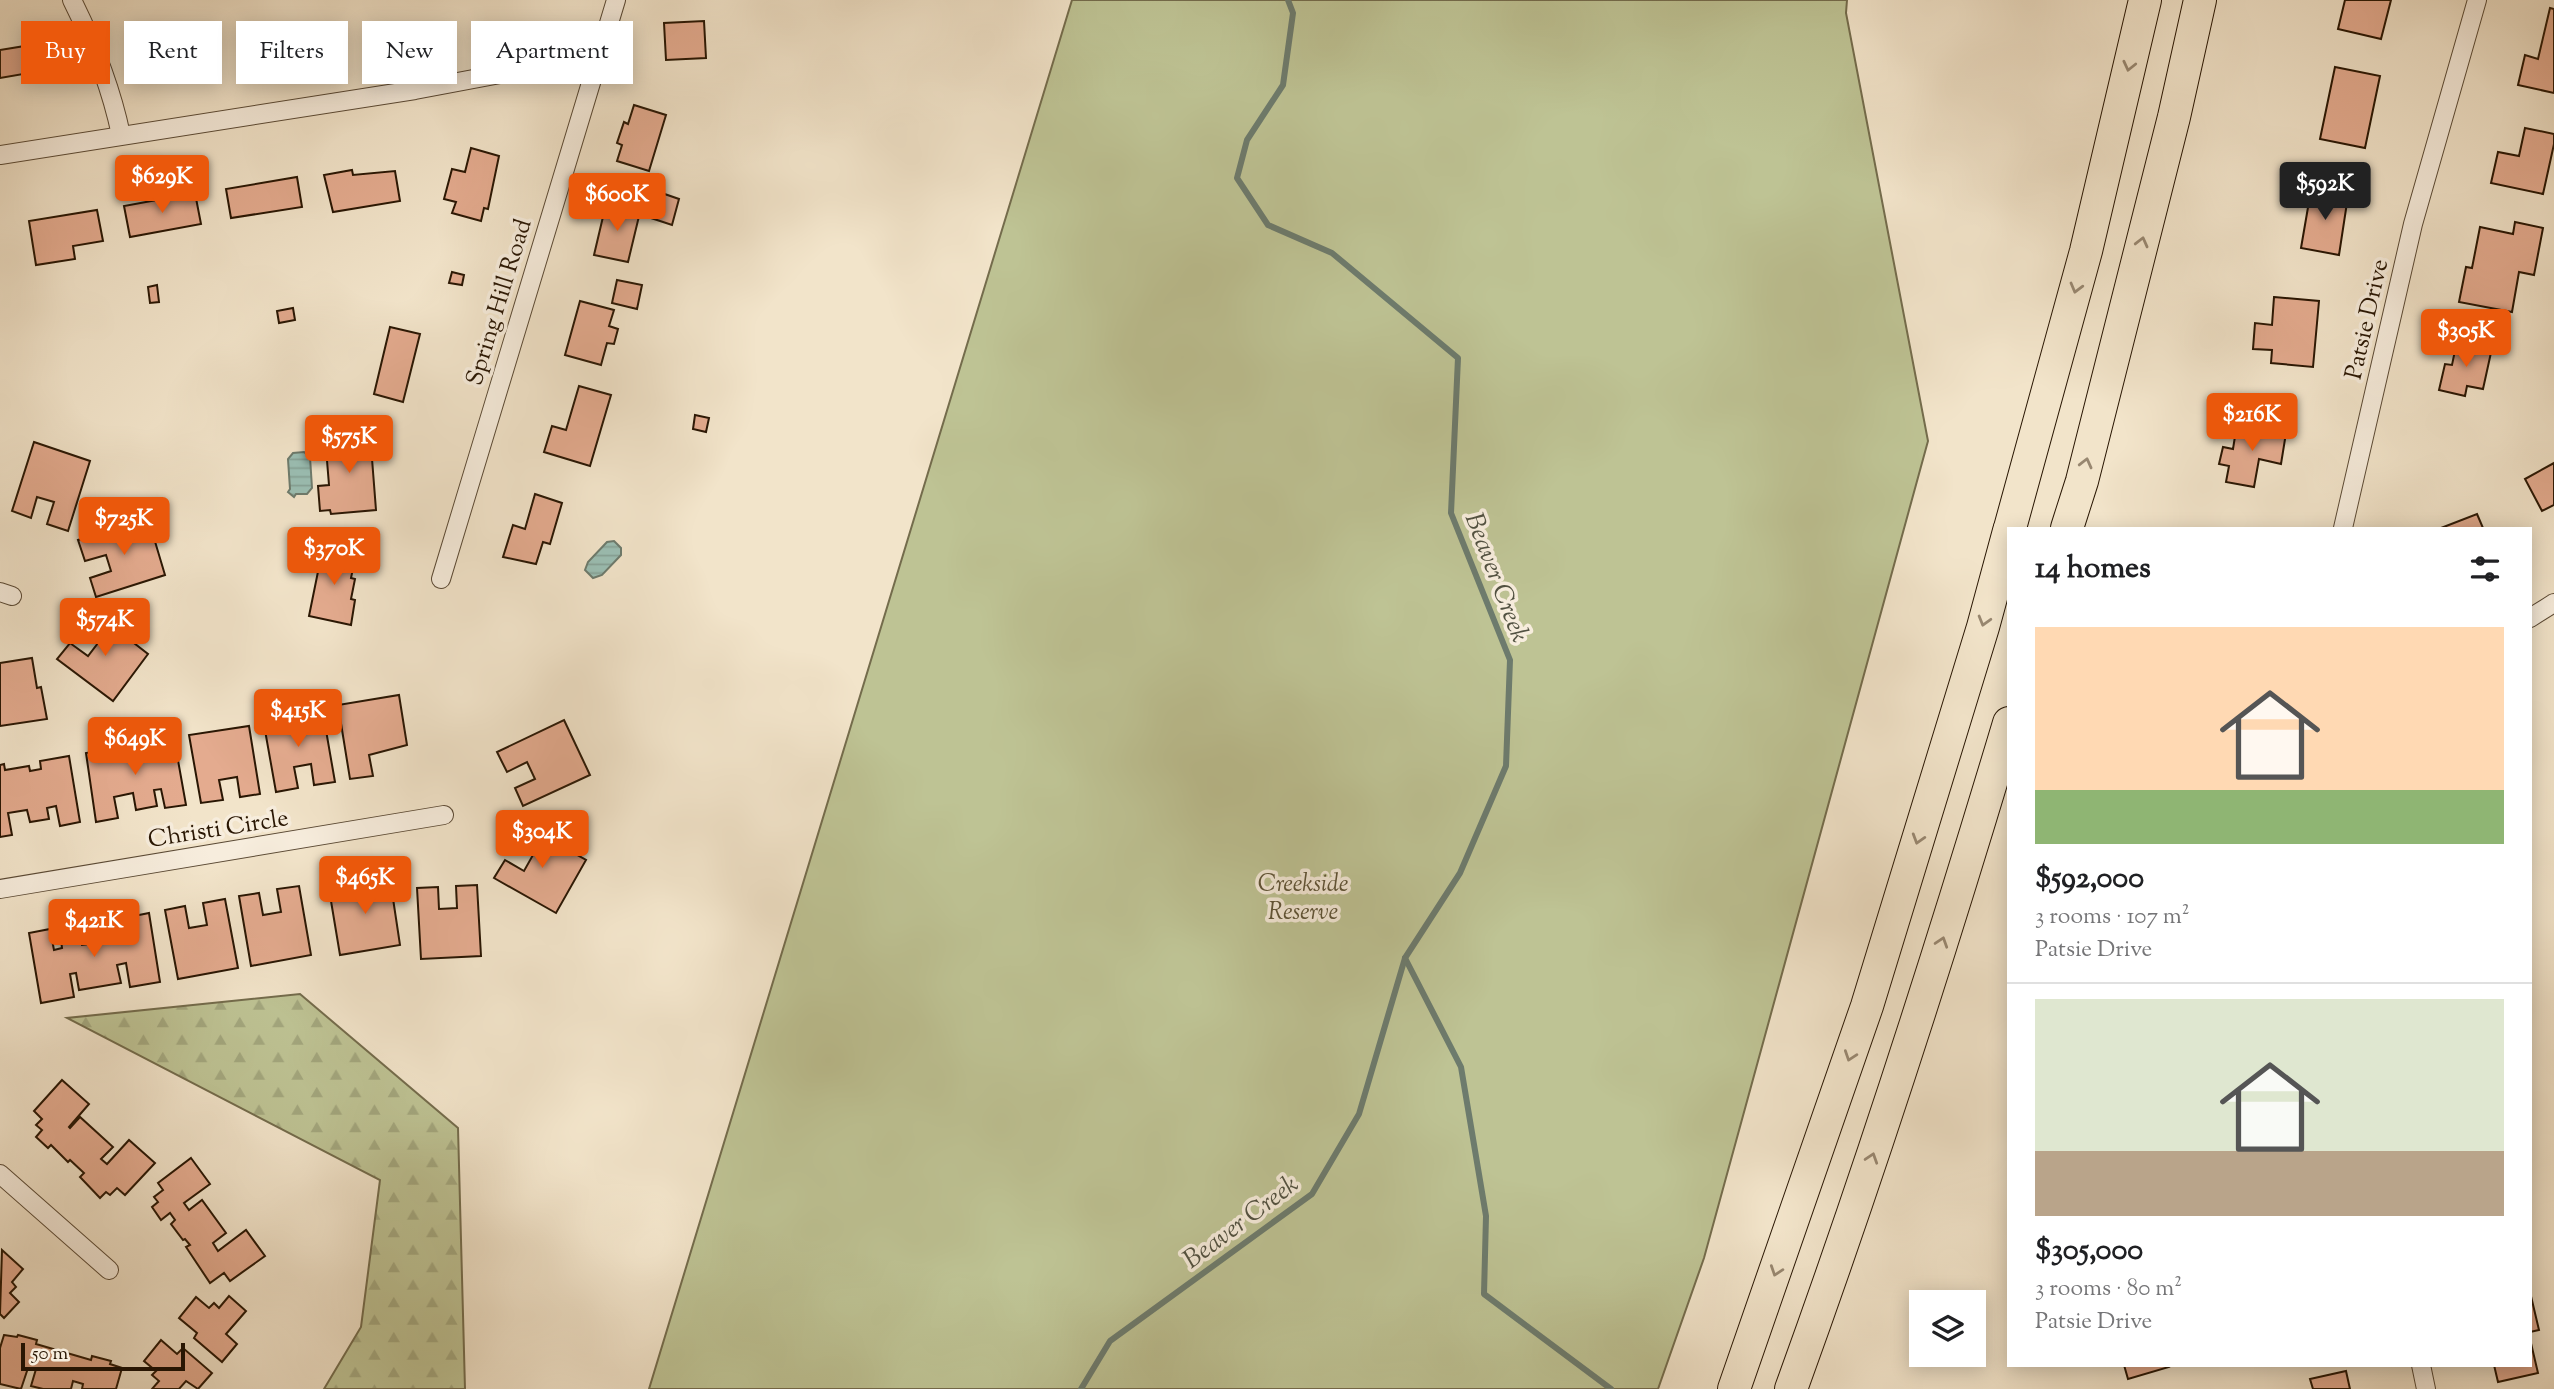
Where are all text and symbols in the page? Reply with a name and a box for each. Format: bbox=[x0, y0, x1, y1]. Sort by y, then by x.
chip: Buy bbox=[21, 21, 110, 84]
chip: Rent bbox=[124, 21, 222, 84]
chip: Filters bbox=[236, 21, 348, 84]
chip: New bbox=[362, 21, 457, 84]
chip: Apartment bbox=[471, 21, 633, 84]
one-way arrow bbox=[2123, 60, 2137, 72]
pin: $629K bbox=[113, 156, 211, 215]
text: $629K bbox=[131, 161, 193, 194]
pin: $592K bbox=[2276, 162, 2374, 222]
text: $592K bbox=[2296, 168, 2354, 201]
pin: $600K bbox=[568, 174, 666, 233]
text: $600K bbox=[585, 179, 649, 212]
street label: Spring Hill Road bbox=[458, 215, 542, 390]
one-way arrow bbox=[2134, 236, 2148, 248]
street label: Patsie Drive bbox=[2338, 256, 2398, 383]
one-way arrow bbox=[2070, 281, 2084, 293]
pin: $305K bbox=[2417, 310, 2515, 369]
text: $305K bbox=[2437, 315, 2495, 348]
pin: $216K bbox=[2203, 393, 2301, 453]
text: $216K bbox=[2223, 399, 2281, 432]
pin: $575K bbox=[300, 416, 398, 475]
text: $575K bbox=[321, 421, 377, 454]
one-way arrow bbox=[2078, 457, 2092, 469]
pin: $725K bbox=[75, 498, 173, 557]
text: $725K bbox=[95, 503, 153, 536]
water label: Beaver Creek bbox=[1454, 508, 1537, 648]
pin: $370K bbox=[285, 528, 383, 587]
text: $370K bbox=[303, 533, 365, 566]
text: 14 homes bbox=[2035, 548, 2151, 591]
icon: filters bbox=[2466, 550, 2504, 588]
pin: $574K bbox=[56, 598, 154, 658]
text: $574K bbox=[76, 604, 134, 637]
one-way arrow bbox=[1978, 615, 1993, 627]
icon: home bbox=[2207, 672, 2333, 798]
pin: $415K bbox=[249, 690, 347, 749]
text: $415K bbox=[270, 695, 326, 728]
pin: $649K bbox=[86, 718, 184, 777]
text: $649K bbox=[104, 723, 166, 756]
street label: Christi Circle bbox=[146, 802, 291, 858]
pin: $304K bbox=[493, 810, 591, 870]
text: $304K bbox=[512, 816, 572, 849]
one-way arrow bbox=[1912, 832, 1927, 844]
pin: $465K bbox=[316, 856, 414, 916]
text: $592,000 bbox=[2035, 858, 2144, 901]
text: $465K bbox=[335, 862, 395, 895]
park label: Creekside Reserve bbox=[1258, 868, 1348, 930]
pin: $421K bbox=[45, 900, 143, 959]
text: 3 rooms · 107 m² bbox=[2035, 901, 2190, 934]
text: $421K bbox=[64, 905, 124, 938]
text: Patsie Drive bbox=[2035, 934, 2152, 967]
one-way arrow bbox=[1933, 936, 1948, 948]
icon: home bbox=[2207, 1044, 2333, 1170]
one-way arrow bbox=[1844, 1049, 1858, 1061]
one-way arrow bbox=[1864, 1153, 1878, 1165]
water label: Beaver Creek bbox=[1176, 1167, 1307, 1279]
text: $305,000 bbox=[2035, 1230, 2143, 1273]
one-way arrow bbox=[1770, 1264, 1784, 1276]
text: 3 rooms · 80 m² bbox=[2035, 1273, 2182, 1306]
map controls bbox=[1909, 1290, 1986, 1367]
button: layers bbox=[1909, 1290, 1986, 1367]
text: Patsie Drive bbox=[2035, 1306, 2152, 1339]
scale bar bbox=[21, 1340, 186, 1372]
text: 50 m bbox=[32, 1341, 68, 1368]

